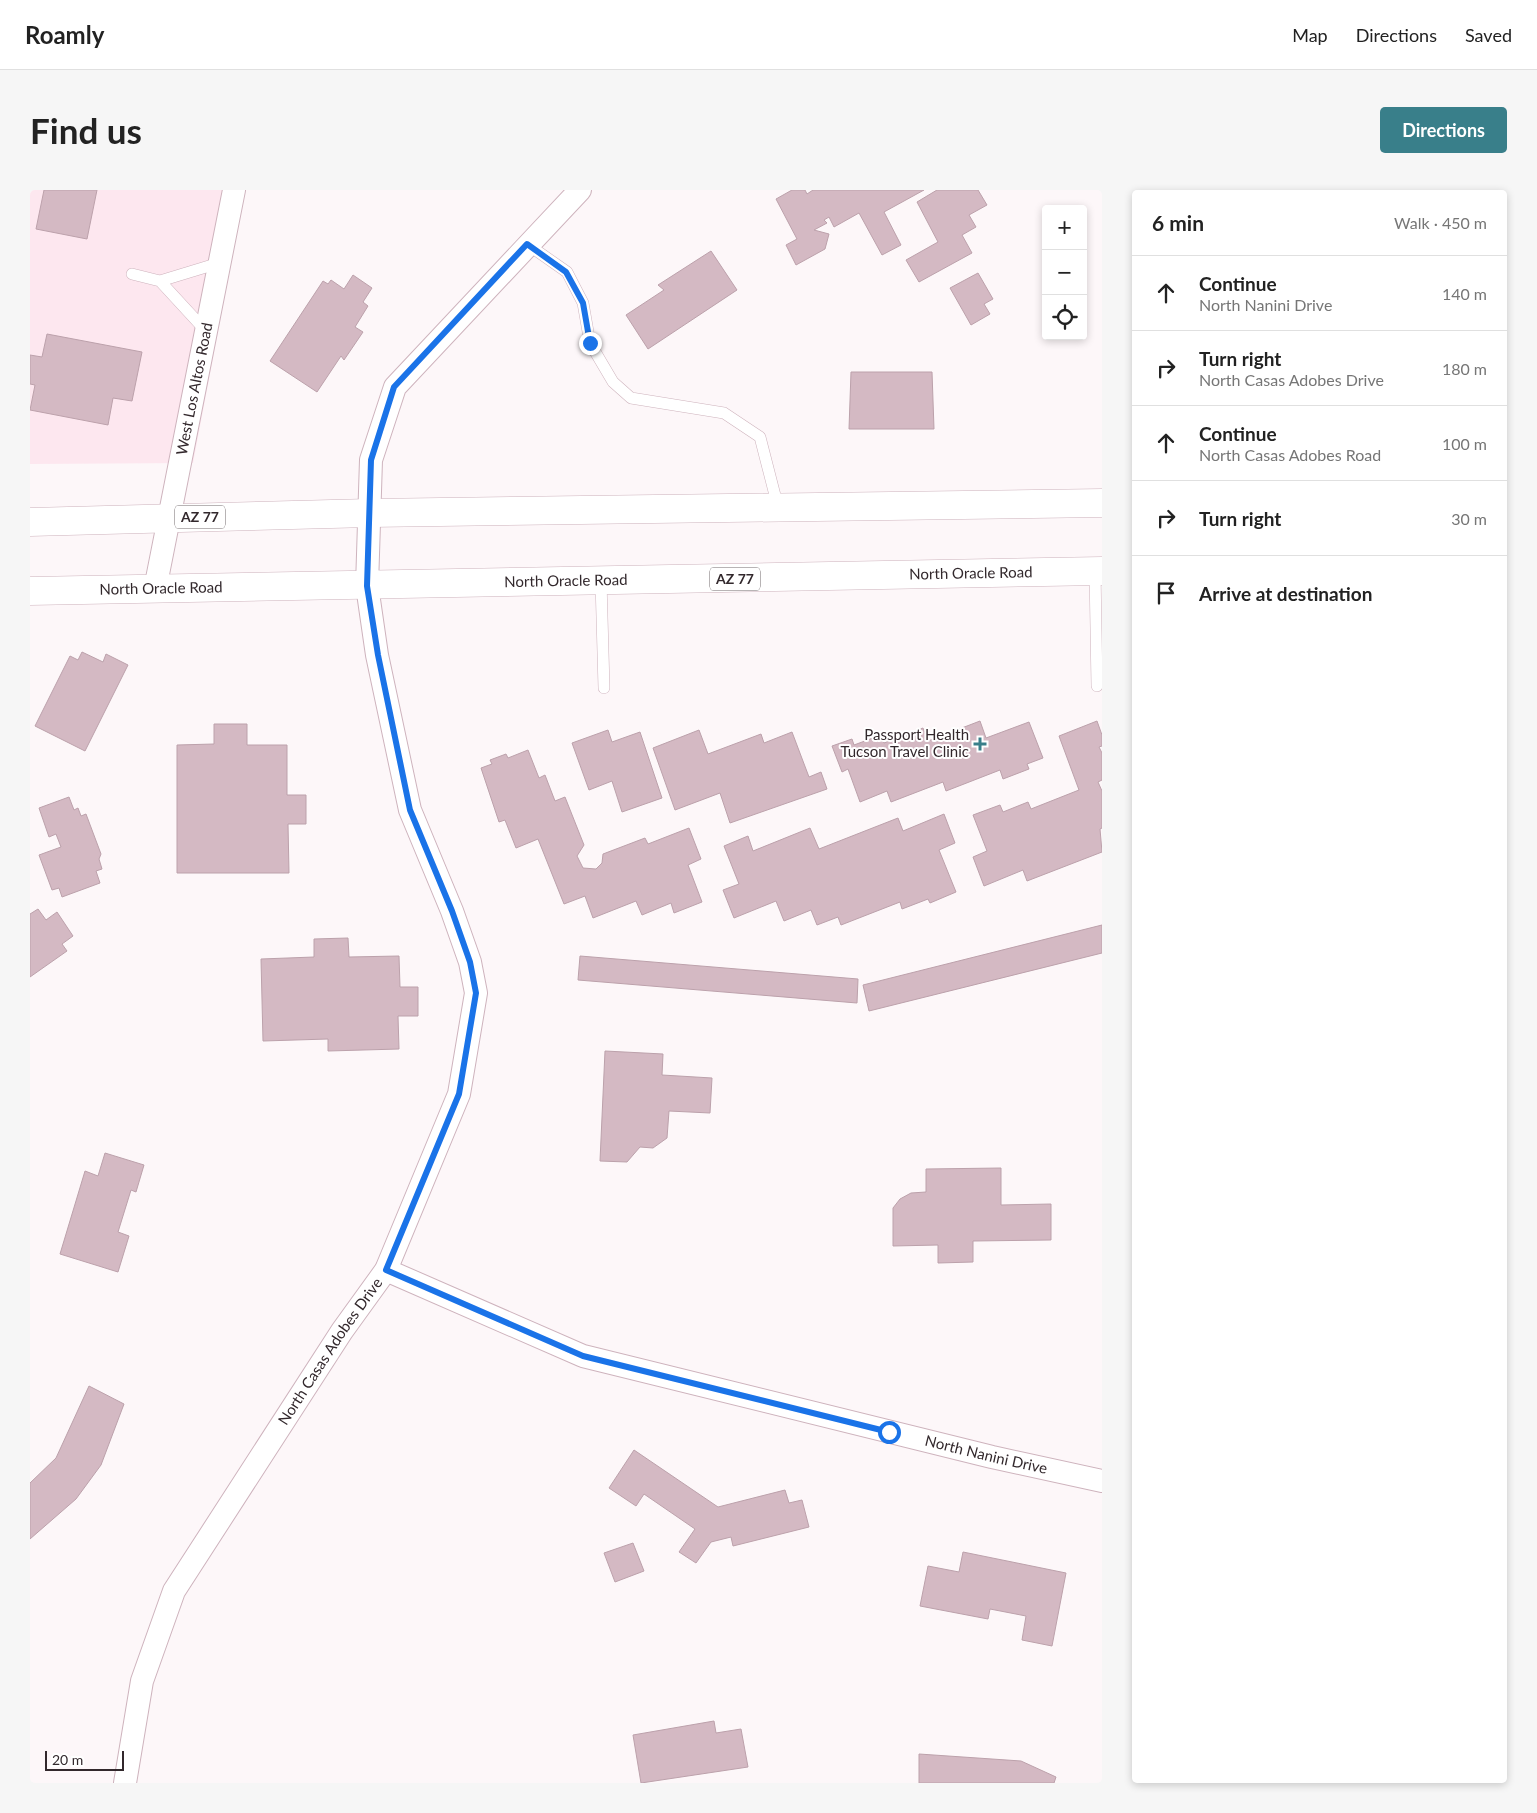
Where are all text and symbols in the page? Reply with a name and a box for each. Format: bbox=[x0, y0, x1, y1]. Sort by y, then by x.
text: Roamly bbox=[25, 20, 104, 49]
text: Map bbox=[1292, 24, 1328, 46]
text: Directions bbox=[1356, 24, 1437, 46]
text: Saved bbox=[1465, 24, 1512, 46]
button: Directions bbox=[1380, 107, 1507, 153]
text: Find us bbox=[30, 109, 142, 151]
map controls bbox=[1042, 205, 1087, 340]
button: + bbox=[1042, 205, 1087, 250]
text: 6 min bbox=[1152, 210, 1204, 235]
text: Walk · 450 m bbox=[1394, 213, 1487, 232]
button: − bbox=[1042, 250, 1087, 295]
text: Continue bbox=[1199, 272, 1277, 295]
icon: ahead bbox=[1152, 279, 1180, 307]
text: 140 m bbox=[1442, 284, 1487, 303]
button: locate bbox=[1042, 295, 1087, 340]
text: North Nanini Drive bbox=[1199, 295, 1332, 314]
street label: West Los Altos Road bbox=[172, 321, 216, 457]
route end bbox=[579, 332, 602, 355]
text: Turn right bbox=[1199, 347, 1281, 370]
icon: right bbox=[1152, 354, 1180, 382]
text: 180 m bbox=[1442, 359, 1487, 378]
text: North Casas Adobes Drive bbox=[1199, 370, 1384, 389]
text: Continue bbox=[1199, 422, 1277, 445]
icon: ahead bbox=[1152, 429, 1180, 457]
text: 100 m bbox=[1442, 434, 1487, 453]
text: North Casas Adobes Road bbox=[1199, 445, 1381, 464]
icon: right bbox=[1152, 504, 1180, 532]
road number: AZ 77 bbox=[175, 506, 225, 528]
text: Turn right bbox=[1199, 507, 1281, 530]
text: 30 m bbox=[1451, 509, 1487, 528]
street label: North Oracle Road bbox=[909, 562, 1033, 583]
road number: AZ 77 bbox=[710, 568, 760, 590]
street label: North Oracle Road bbox=[504, 570, 628, 590]
street label: North Oracle Road bbox=[99, 577, 223, 598]
icon: arrive bbox=[1152, 579, 1180, 607]
text: Arrive at destination bbox=[1199, 582, 1372, 605]
place label: Passport Health Tucson Travel Clinic bbox=[840, 725, 969, 760]
marker: Passport Health Tucson Travel Clinic bbox=[973, 737, 987, 751]
street label: North Casas Adobes Drive bbox=[274, 1274, 386, 1428]
route start bbox=[878, 1421, 901, 1444]
street label: North Nanini Drive bbox=[923, 1431, 1049, 1477]
scale bar bbox=[45, 1748, 124, 1771]
text: 20 m bbox=[52, 1751, 83, 1768]

